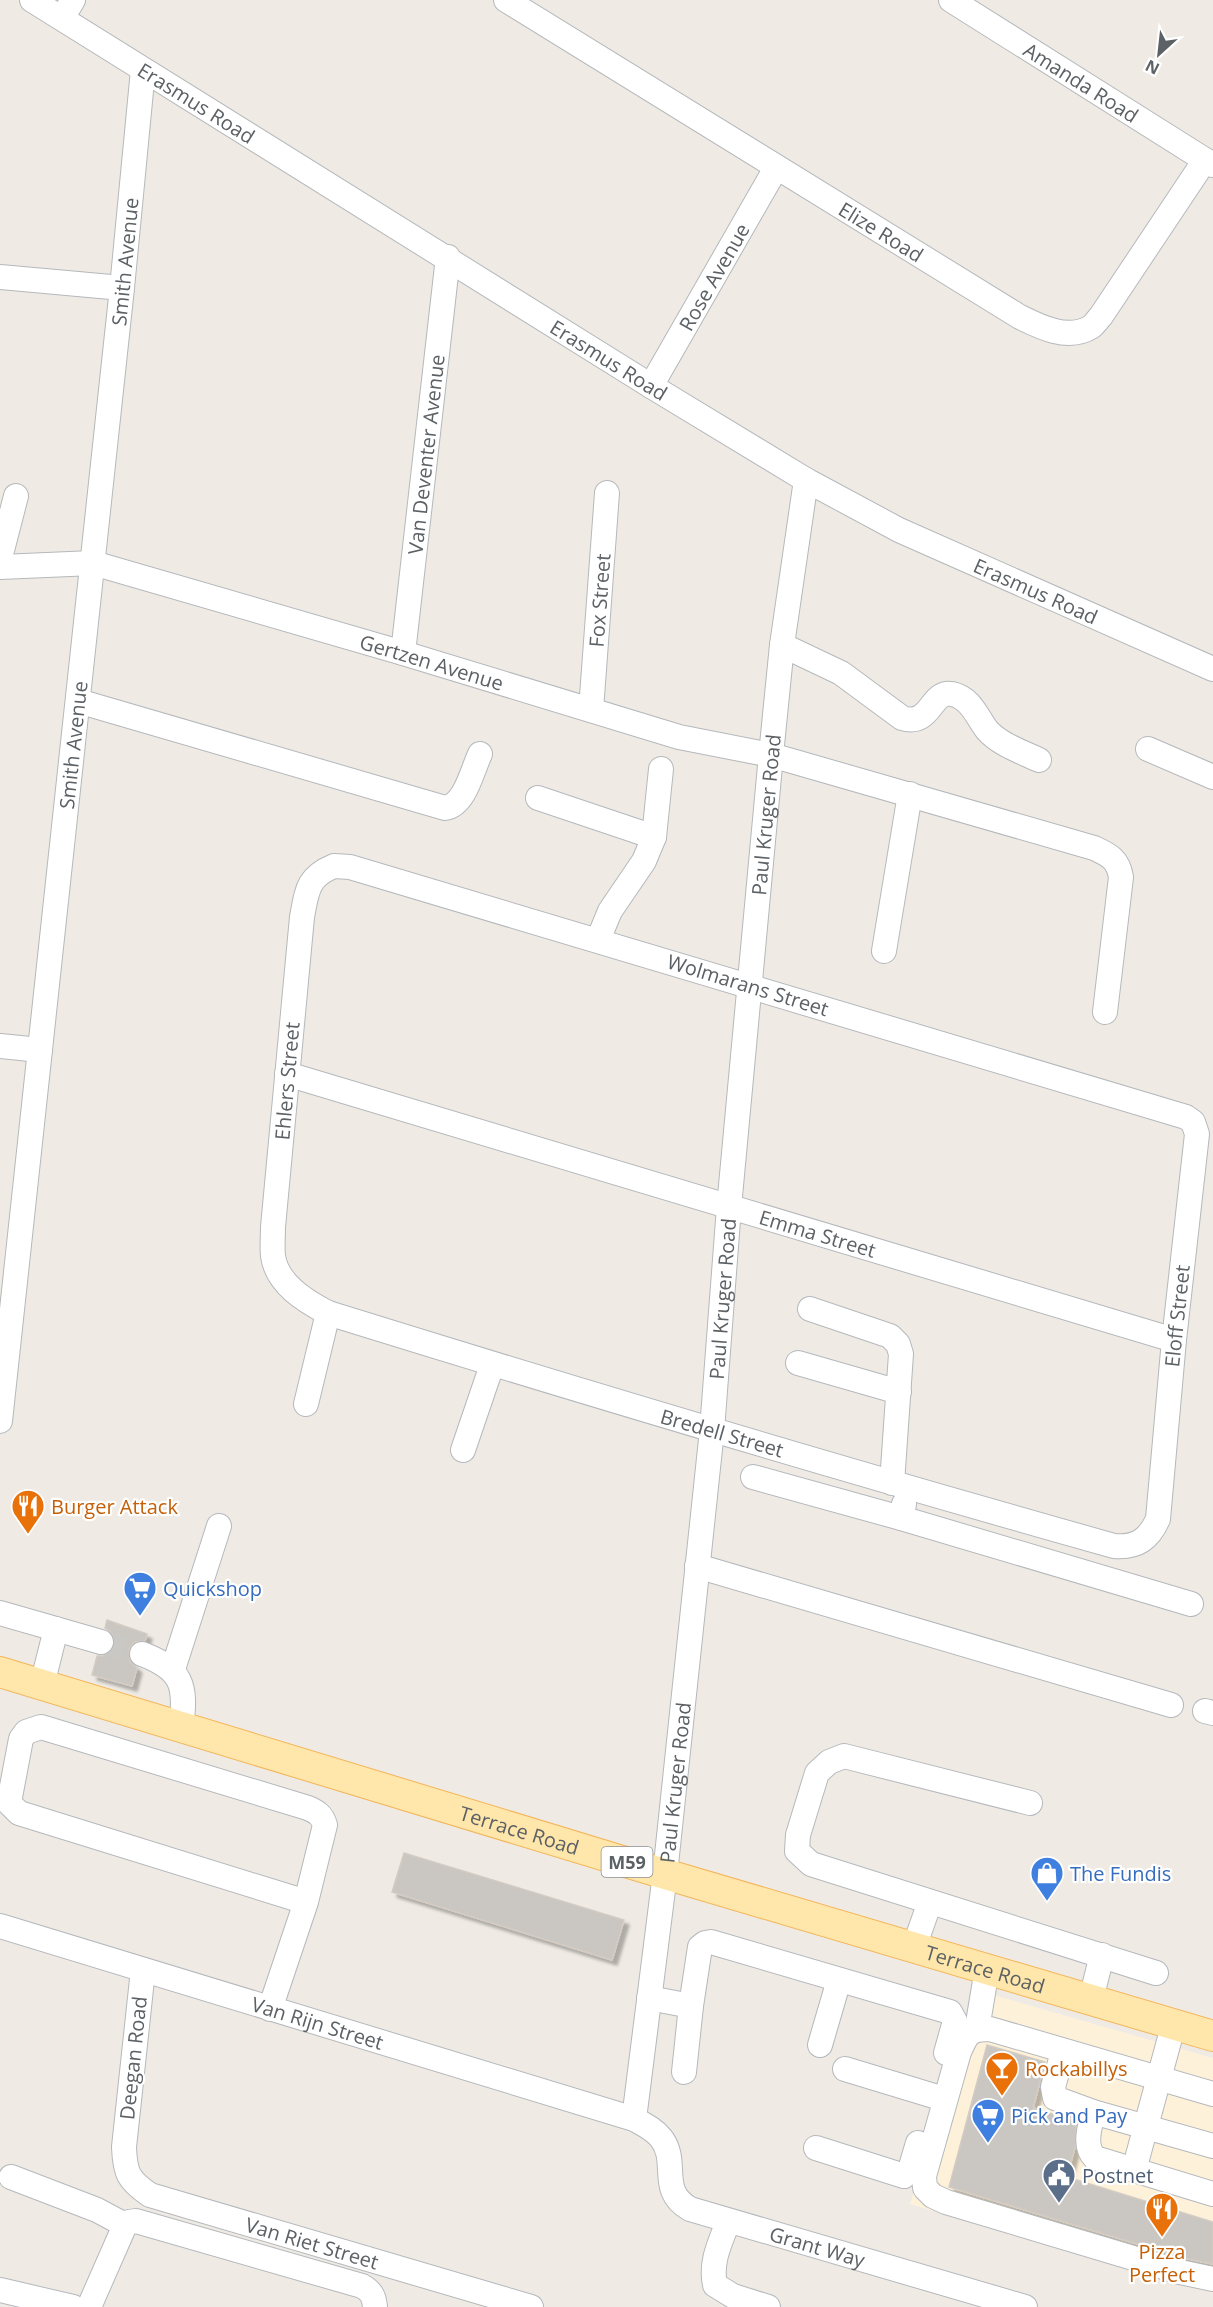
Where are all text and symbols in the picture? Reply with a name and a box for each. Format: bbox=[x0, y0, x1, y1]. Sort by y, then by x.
north arrow bbox=[1129, 24, 1189, 84]
street label: Amanda Road bbox=[1019, 36, 1144, 128]
text: N bbox=[1141, 55, 1163, 80]
street label: Erasmus Road bbox=[133, 56, 260, 149]
street label: Elize Road bbox=[834, 195, 929, 268]
street label: Smith Avenue bbox=[105, 196, 144, 327]
street label: Rose Avenue bbox=[672, 218, 755, 335]
street label: Erasmus Road bbox=[545, 313, 673, 406]
street label: Van Deventer Avenue bbox=[401, 353, 450, 556]
street label: Erasmus Road bbox=[969, 551, 1102, 630]
street label: Fox Street bbox=[582, 552, 616, 648]
street label: Gertzen Avenue bbox=[357, 628, 507, 696]
street label: Smith Avenue bbox=[52, 679, 93, 810]
street label: Paul Kruger Road bbox=[745, 733, 787, 896]
street label: Wolmarans Street bbox=[664, 948, 832, 1022]
street label: Ehlers Street bbox=[268, 1021, 306, 1141]
street label: Emma Street bbox=[756, 1203, 879, 1263]
street label: Paul Kruger Road bbox=[702, 1217, 742, 1380]
street label: Eloff Street bbox=[1158, 1264, 1196, 1368]
street label: Bredell Street bbox=[657, 1403, 787, 1463]
restaurant icon: Burger Attack bbox=[10, 1488, 46, 1535]
place label: Burger Attack bbox=[51, 1493, 178, 1520]
supermarket icon: Quickshop bbox=[122, 1570, 158, 1617]
place label: Quickshop bbox=[163, 1575, 262, 1602]
street label: Paul Kruger Road bbox=[653, 1701, 697, 1864]
street label: Terrace Road bbox=[457, 1799, 583, 1861]
road number: M59 bbox=[602, 1847, 652, 1877]
shop icon: The Fundis bbox=[1029, 1855, 1065, 1902]
place label: The Fundis bbox=[1070, 1860, 1171, 1887]
street label: Terrace Road bbox=[922, 1938, 1048, 1999]
street label: Van Rijn Street bbox=[248, 1990, 387, 2055]
street label: Deegan Road bbox=[113, 1995, 153, 2121]
bar icon: Rockabillys bbox=[984, 2050, 1020, 2097]
place label: Rockabillys bbox=[1025, 2055, 1128, 2082]
supermarket icon: Pick and Pay bbox=[970, 2097, 1006, 2144]
place label: Pick and Pay bbox=[1011, 2102, 1128, 2129]
public building icon: Postnet bbox=[1041, 2157, 1077, 2204]
place label: Postnet bbox=[1082, 2162, 1153, 2189]
restaurant icon: Pizza Perfect bbox=[1144, 2191, 1180, 2238]
street label: Van Riet Street bbox=[242, 2210, 382, 2275]
street label: Grant Way bbox=[767, 2220, 869, 2273]
place label: Pizza Perfect bbox=[1129, 2238, 1195, 2288]

